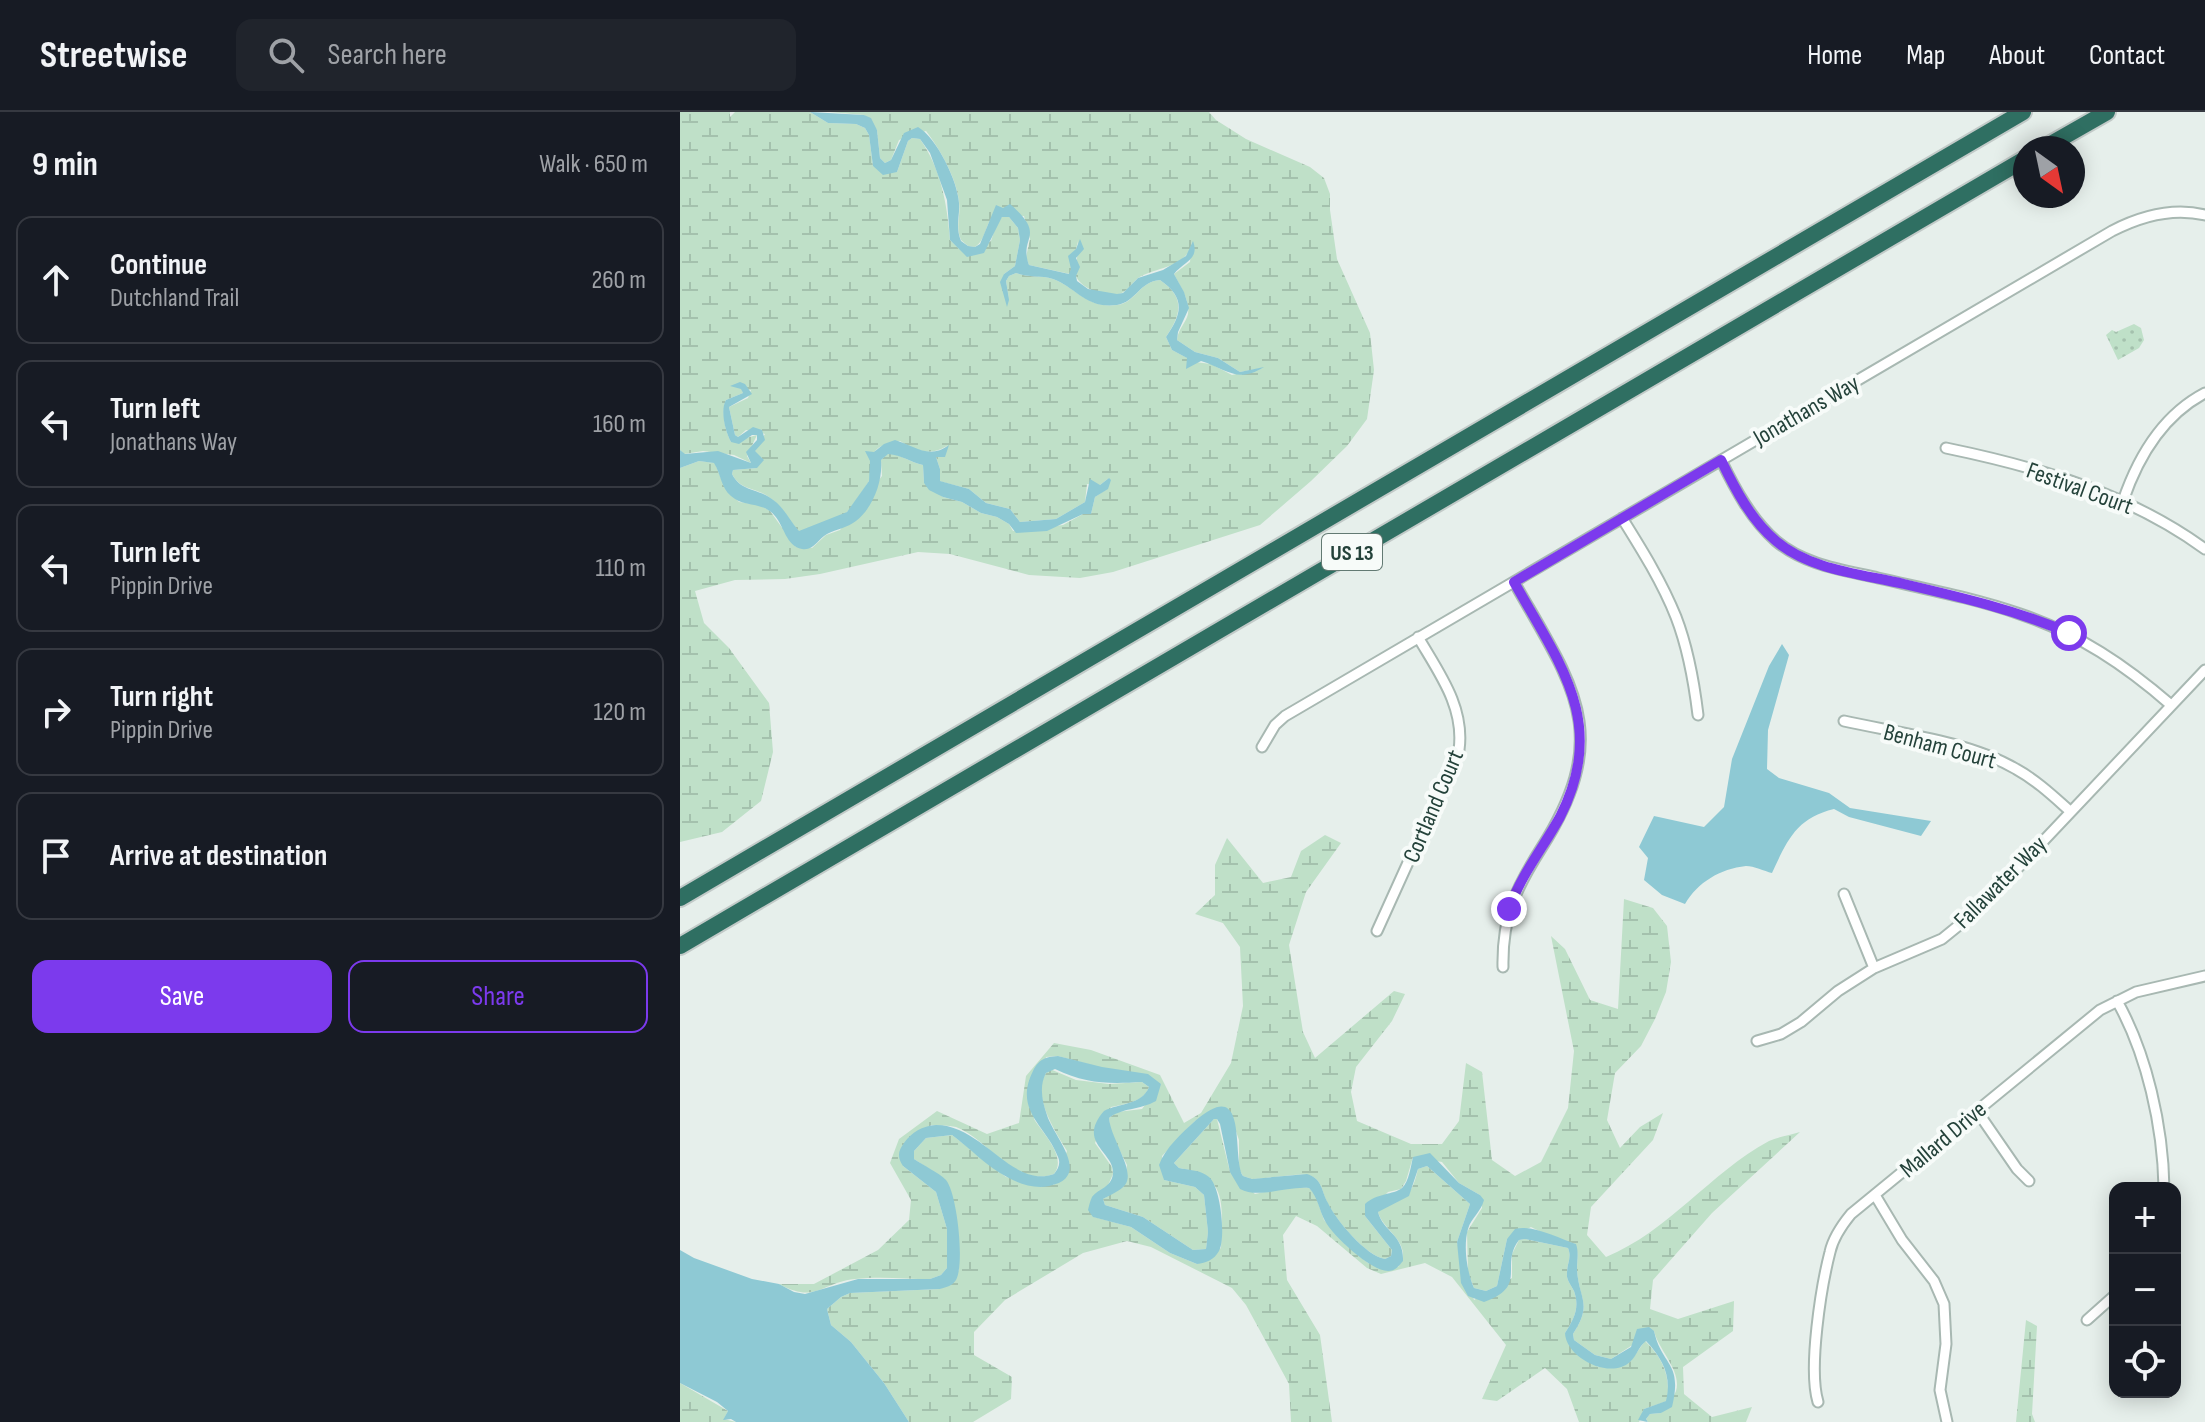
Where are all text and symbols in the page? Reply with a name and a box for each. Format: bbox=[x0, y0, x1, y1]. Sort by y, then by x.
search box bbox=[236, 19, 796, 91]
text: Streetwise bbox=[40, 33, 188, 78]
icon: search bbox=[264, 33, 308, 77]
text: Search here bbox=[328, 37, 447, 73]
text: Home bbox=[1807, 39, 1862, 72]
text: Map bbox=[1906, 39, 1945, 72]
text: About bbox=[1989, 39, 2045, 72]
text: Contact bbox=[2089, 39, 2165, 72]
north arrow bbox=[2013, 136, 2085, 208]
text: 9 min bbox=[32, 144, 98, 185]
text: Walk · 650 m bbox=[539, 149, 648, 180]
text: Continue bbox=[110, 247, 207, 283]
icon: ahead bbox=[34, 258, 78, 302]
text: 260 m bbox=[591, 265, 646, 296]
text: Dutchland Trail bbox=[110, 283, 239, 314]
street label: Jonathans Way bbox=[1747, 369, 1864, 453]
text: Turn left bbox=[110, 391, 200, 427]
icon: left bbox=[34, 402, 78, 446]
text: 160 m bbox=[593, 409, 646, 440]
text: Jonathans Way bbox=[110, 427, 237, 458]
street label: Festival Court bbox=[2023, 456, 2137, 521]
road number: US 13 bbox=[1322, 534, 1382, 570]
text: Turn left bbox=[110, 535, 200, 571]
icon: left bbox=[34, 546, 78, 590]
text: 110 m bbox=[595, 553, 646, 584]
text: Pippin Drive bbox=[110, 571, 213, 602]
route start bbox=[2051, 615, 2087, 651]
text: Turn right bbox=[110, 679, 213, 715]
icon: right bbox=[34, 690, 78, 734]
text: 120 m bbox=[593, 697, 646, 728]
text: Pippin Drive bbox=[110, 715, 213, 746]
street label: Benham Court bbox=[1880, 718, 1999, 775]
street label: Cortland Court bbox=[1397, 745, 1470, 867]
street label: Fallawater Way bbox=[1948, 830, 2053, 935]
icon: arrive bbox=[34, 834, 78, 878]
text: Arrive at destination bbox=[110, 838, 327, 874]
route end bbox=[1491, 891, 1527, 927]
button: Save bbox=[32, 960, 332, 1033]
button: Share bbox=[348, 960, 648, 1033]
street label: Mallard Drive bbox=[1894, 1095, 1992, 1184]
map controls bbox=[2109, 1182, 2181, 1398]
button: + bbox=[2109, 1182, 2181, 1254]
button: − bbox=[2109, 1254, 2181, 1326]
button: locate bbox=[2109, 1326, 2181, 1398]

